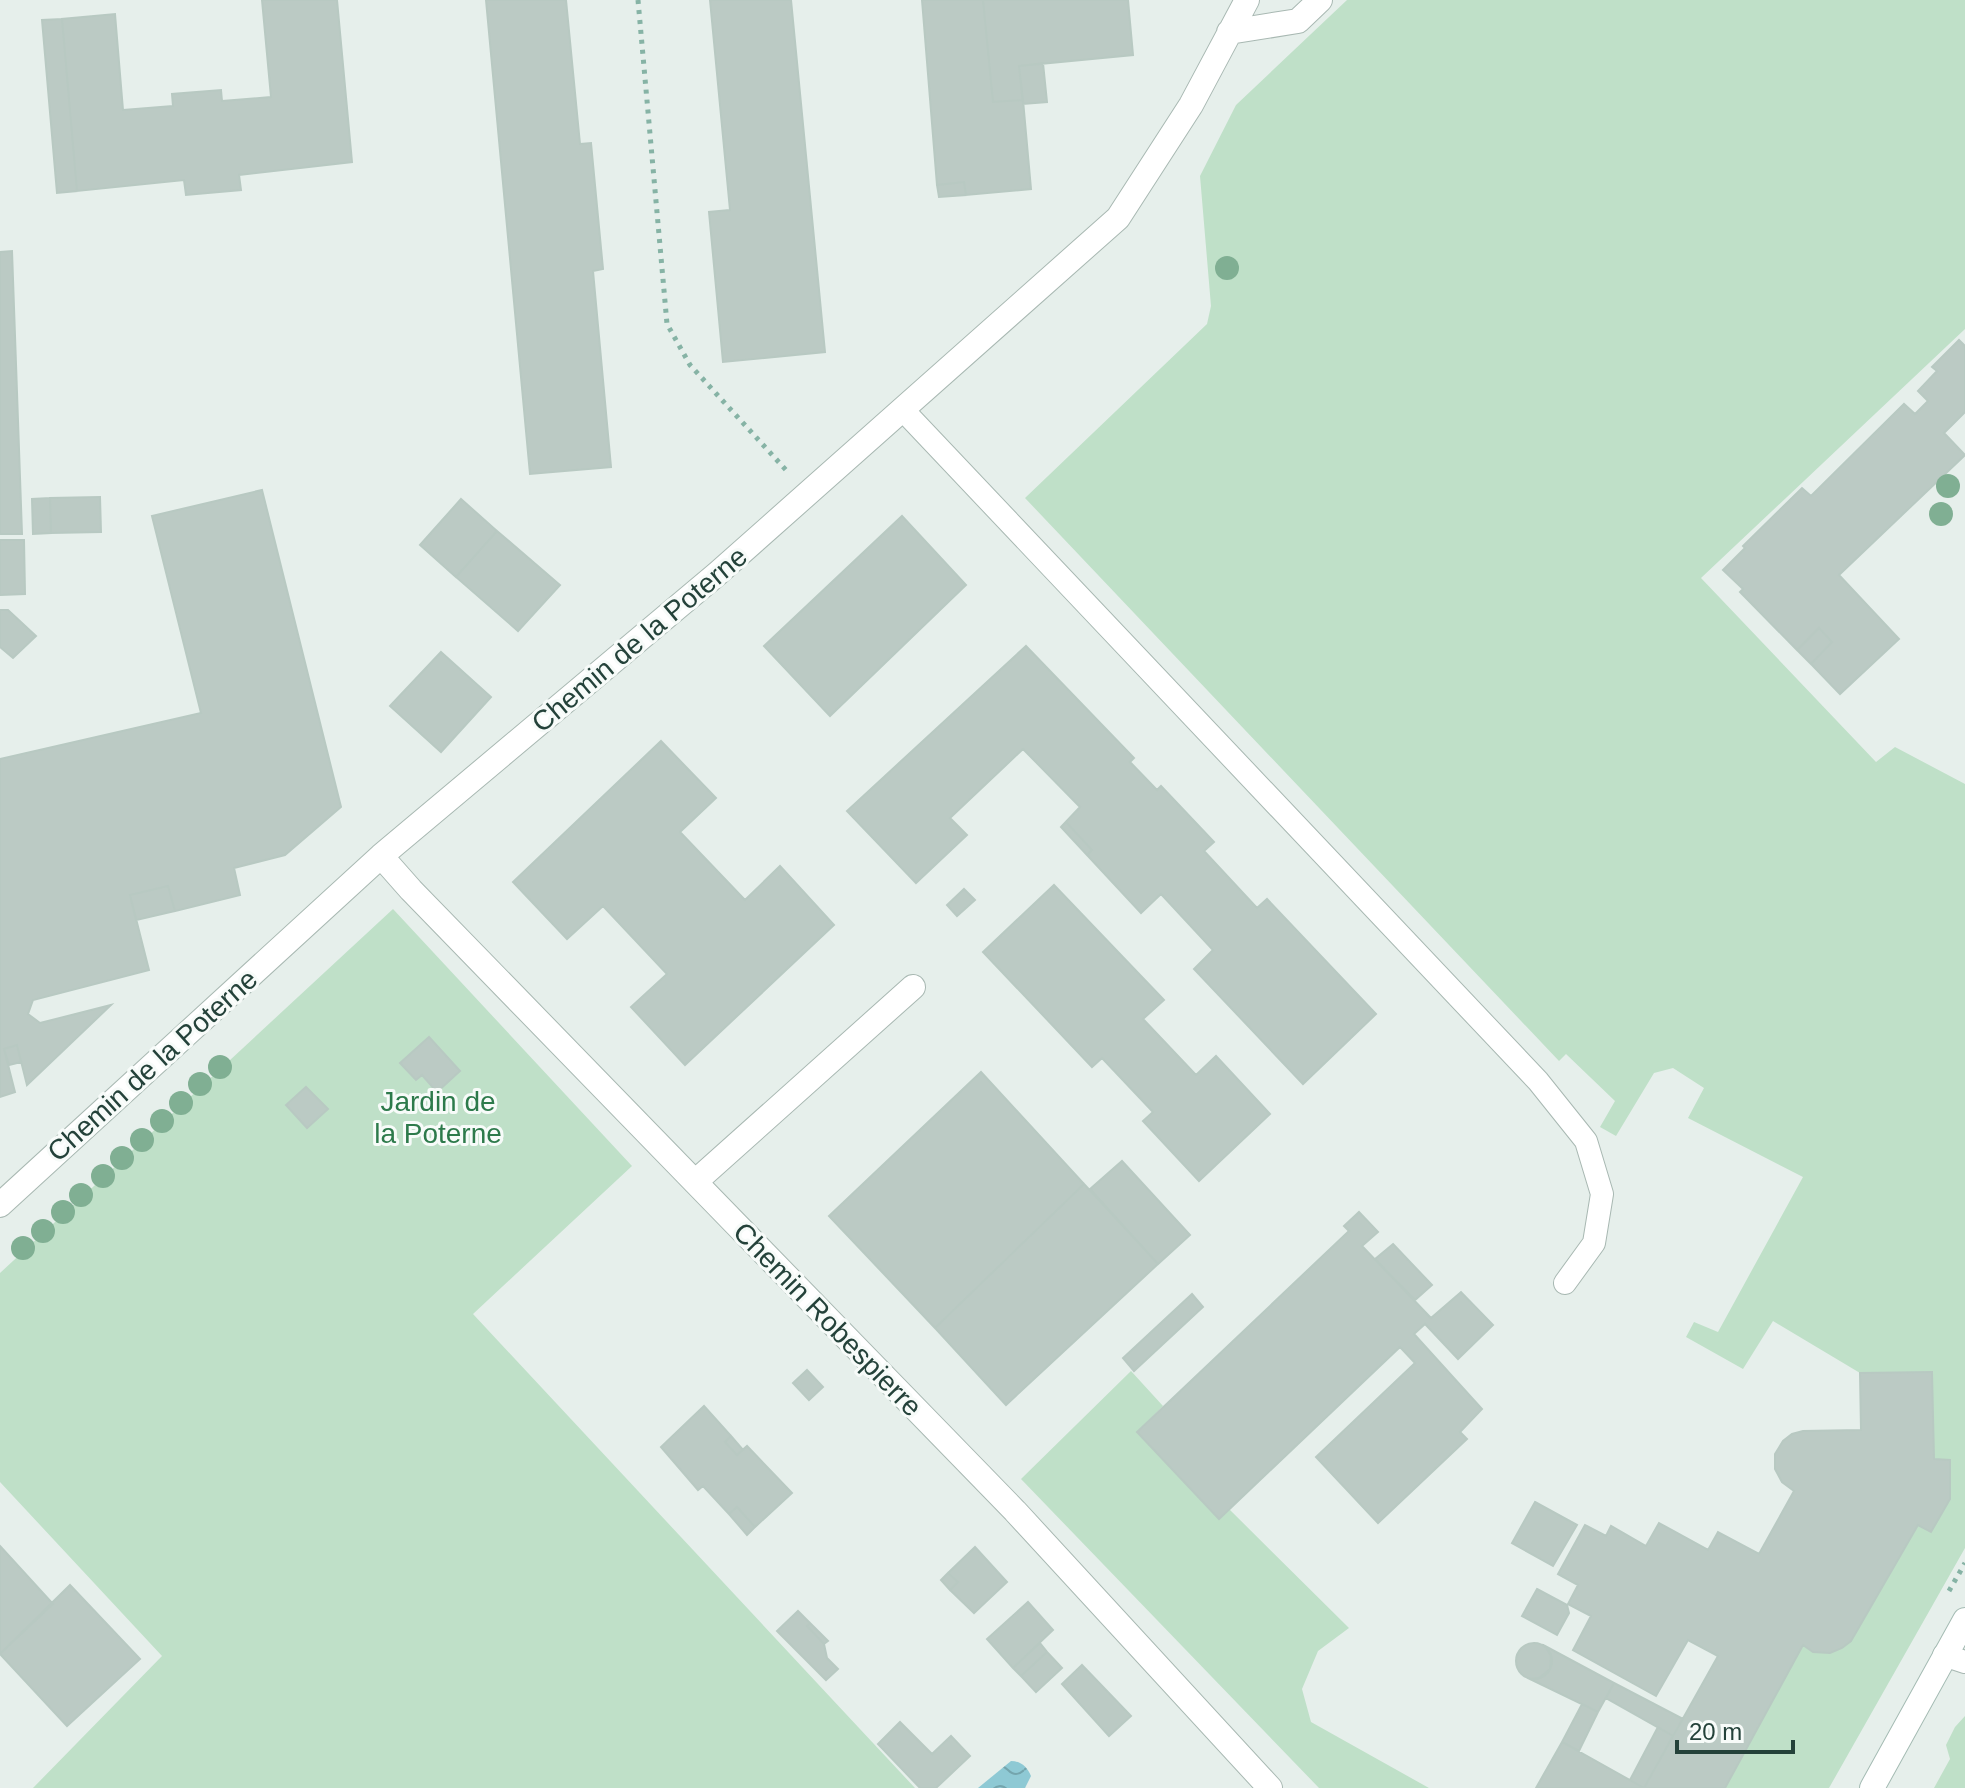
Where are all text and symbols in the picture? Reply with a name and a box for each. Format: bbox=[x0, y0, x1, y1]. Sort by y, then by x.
street label: Chemin de la Poterne bbox=[526, 540, 753, 738]
street label: Chemin de la Poterne bbox=[41, 963, 263, 1168]
park label: Jardin de la Poterne bbox=[374, 1086, 502, 1149]
street label: Chemin Robespierre bbox=[727, 1216, 928, 1422]
scale bar bbox=[1677, 1704, 1793, 1754]
text: 20 m bbox=[1689, 1718, 1742, 1745]

